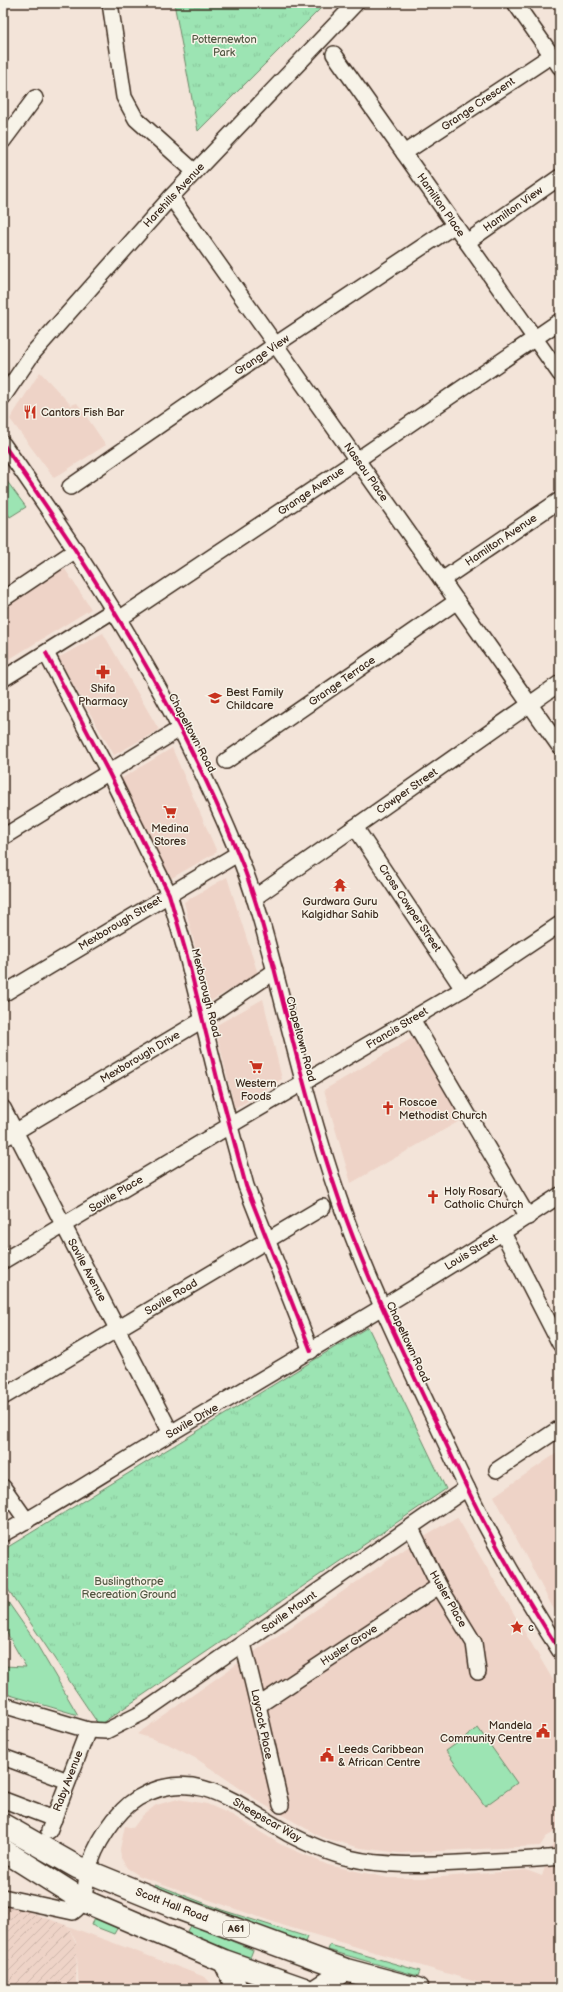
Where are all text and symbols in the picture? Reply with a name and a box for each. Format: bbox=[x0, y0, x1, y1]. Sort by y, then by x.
park label: Potternewton Park bbox=[191, 33, 257, 59]
street label: Grange Crescent bbox=[439, 74, 518, 133]
street label: Harehills Avenue bbox=[141, 160, 208, 230]
street label: Hamilton Place bbox=[414, 171, 468, 240]
street label: Hamilton View bbox=[481, 183, 546, 234]
street label: Grange View bbox=[232, 332, 292, 378]
restaurant icon: Cantors Fish Bar bbox=[22, 404, 38, 420]
place label: Cantors Fish Bar bbox=[41, 406, 125, 419]
street label: Nassau Place bbox=[341, 440, 391, 504]
street label: Grange Avenue bbox=[275, 464, 347, 518]
street label: Hamilton Avenue bbox=[463, 511, 540, 569]
street label: Grange Terrace bbox=[306, 653, 378, 709]
pharmacy icon: Shifa Pharmacy bbox=[95, 664, 111, 680]
place label: Shifa Pharmacy bbox=[78, 682, 128, 708]
place label: Best Family Childcare bbox=[226, 686, 283, 712]
school or university icon: Best Family Childcare bbox=[207, 690, 223, 706]
street label: Chapeltown Road bbox=[166, 691, 218, 775]
street label: Cowper Street bbox=[374, 765, 440, 817]
supermarket icon: Medina Stores bbox=[162, 804, 178, 820]
place label: Medina Stores bbox=[151, 822, 189, 848]
street label: Cross Cowper Street bbox=[376, 862, 445, 955]
temple icon: Gurdwara Guru Kalgidhar Sahib bbox=[332, 877, 348, 893]
street label: Mexborough Street bbox=[76, 893, 165, 953]
place label: Gurdwara Guru Kalgidhar Sahib bbox=[301, 895, 379, 921]
street label: Mexborough Road bbox=[189, 947, 223, 1039]
street label: Chapeltown Road bbox=[283, 995, 319, 1083]
street label: Francis Street bbox=[364, 1004, 431, 1051]
street label: Mexborough Drive bbox=[98, 1028, 183, 1086]
supermarket icon: Western Foods bbox=[248, 1059, 264, 1075]
place label: Western Foods bbox=[235, 1077, 277, 1103]
place label: Roscoe Methodist Church bbox=[399, 1096, 487, 1122]
church icon: Roscoe Methodist Church bbox=[380, 1100, 396, 1116]
street label: Savile Place bbox=[87, 1173, 146, 1215]
place label: Holy Rosary Catholic Church bbox=[444, 1185, 523, 1211]
church icon: Holy Rosary Catholic Church bbox=[425, 1189, 441, 1205]
street label: Louis Street bbox=[442, 1231, 500, 1273]
street label: Savile Avenue bbox=[65, 1236, 109, 1304]
street label: Savile Road bbox=[142, 1276, 200, 1318]
street label: Chapeltown Road bbox=[384, 1299, 432, 1385]
street label: Savile Drive bbox=[163, 1401, 221, 1441]
street label: Husler Place bbox=[427, 1568, 470, 1630]
park label: Buslingthorpe Recreation Ground bbox=[82, 1575, 176, 1601]
street label: Savile Mount bbox=[259, 1588, 319, 1636]
place icon: c bbox=[509, 1619, 525, 1635]
place label: c bbox=[528, 1621, 534, 1634]
street label: Husler Grove bbox=[318, 1622, 380, 1668]
street label: Laycock Place bbox=[248, 1688, 276, 1761]
place label: Mandela Community Centre bbox=[440, 1719, 532, 1745]
public building icon: Mandela Community Centre bbox=[535, 1723, 551, 1739]
place label: Leeds Caribbean & African Centre bbox=[338, 1743, 424, 1769]
public building icon: Leeds Caribbean & African Centre bbox=[319, 1747, 335, 1763]
street label: Raby Avenue bbox=[50, 1748, 86, 1813]
street label: Sheepscar Way bbox=[230, 1795, 304, 1845]
street label: Scott Hall Road bbox=[134, 1885, 210, 1925]
road number: A61 bbox=[223, 1921, 249, 1937]

